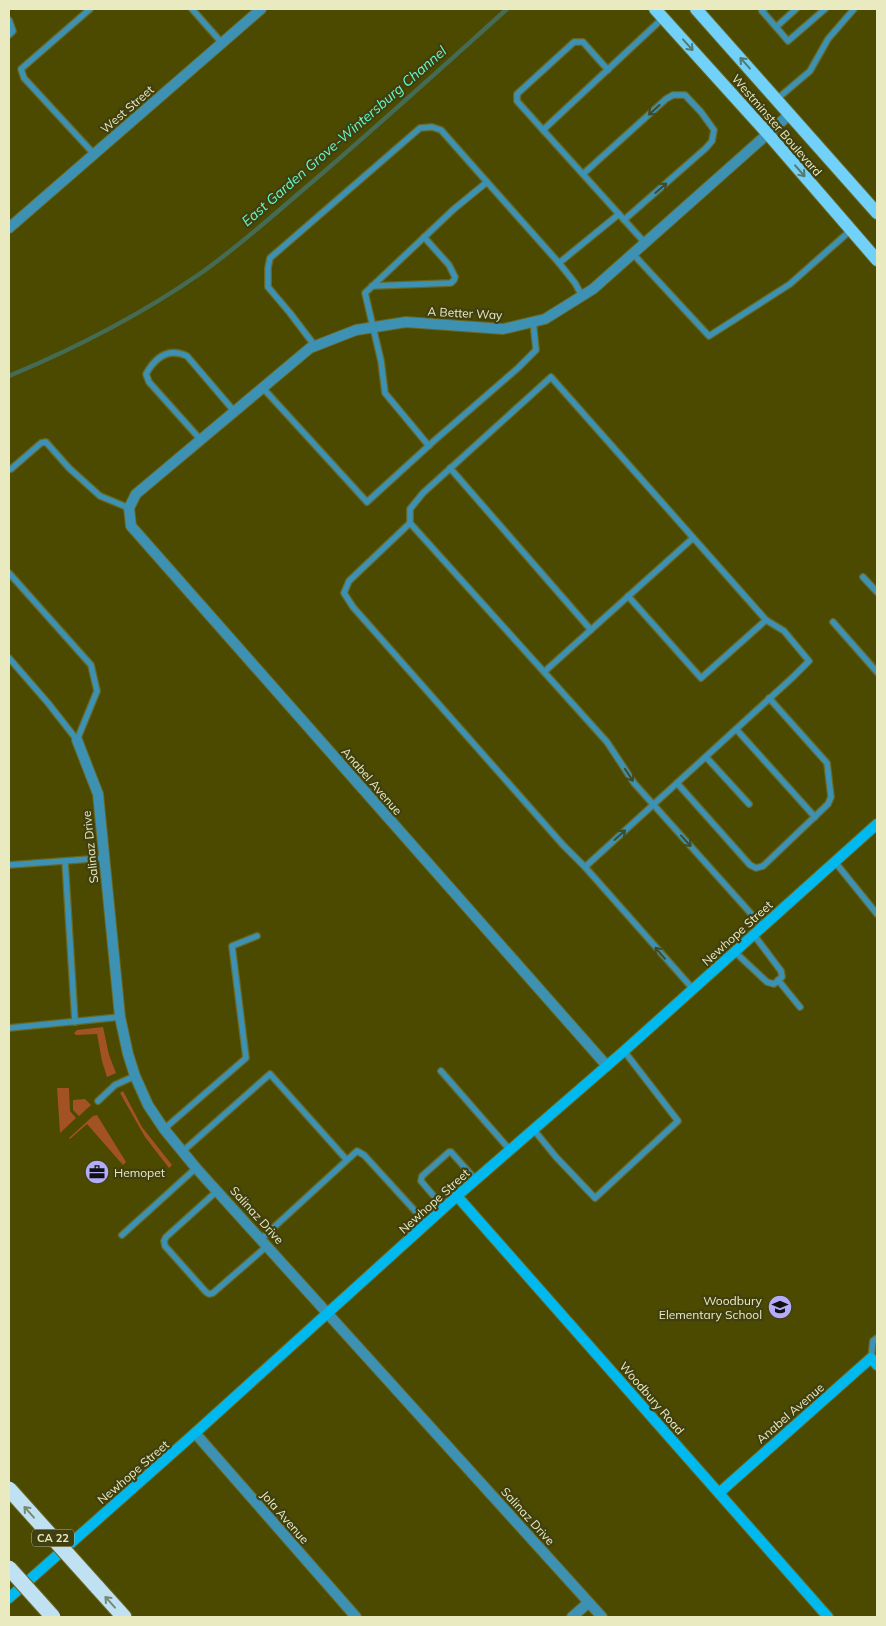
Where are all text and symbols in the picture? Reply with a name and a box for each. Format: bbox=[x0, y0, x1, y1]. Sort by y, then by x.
one-way arrow bbox=[682, 38, 694, 51]
water label: East Garden Grove-Wintersburg Channel bbox=[238, 42, 451, 230]
one-way arrow bbox=[739, 57, 750, 70]
street label: Westminster Boulevard bbox=[729, 71, 825, 179]
street label: West Street bbox=[97, 82, 157, 136]
one-way arrow bbox=[648, 104, 661, 115]
one-way arrow bbox=[794, 164, 805, 177]
one-way arrow bbox=[654, 182, 667, 194]
street label: A Better Way bbox=[427, 304, 503, 322]
street label: Anabel Avenue bbox=[339, 744, 405, 818]
one-way arrow bbox=[624, 767, 634, 781]
street label: Salinaz Drive bbox=[79, 810, 101, 884]
one-way arrow bbox=[614, 829, 627, 841]
one-way arrow bbox=[681, 834, 692, 847]
street label: Newhope Street bbox=[699, 897, 775, 969]
one-way arrow bbox=[654, 946, 666, 959]
office icon: Hemopet bbox=[84, 1159, 110, 1185]
place label: Hemopet bbox=[114, 1165, 165, 1180]
street label: Newhope Street bbox=[396, 1165, 472, 1237]
street label: Salinaz Drive bbox=[227, 1183, 287, 1247]
place label: Woodbury Elementary School bbox=[659, 1293, 763, 1322]
school or university icon: Woodbury Elementary School bbox=[767, 1294, 793, 1320]
street label: Woodbury Road bbox=[616, 1359, 688, 1437]
street label: Anabel Avenue bbox=[753, 1380, 827, 1446]
street label: Newhope Street bbox=[94, 1437, 172, 1507]
street label: Salinaz Drive bbox=[498, 1484, 558, 1548]
street label: Jola Avenue bbox=[258, 1487, 312, 1547]
one-way arrow bbox=[24, 1506, 35, 1519]
road number: CA 22 bbox=[32, 1530, 74, 1546]
one-way arrow bbox=[105, 1596, 116, 1609]

